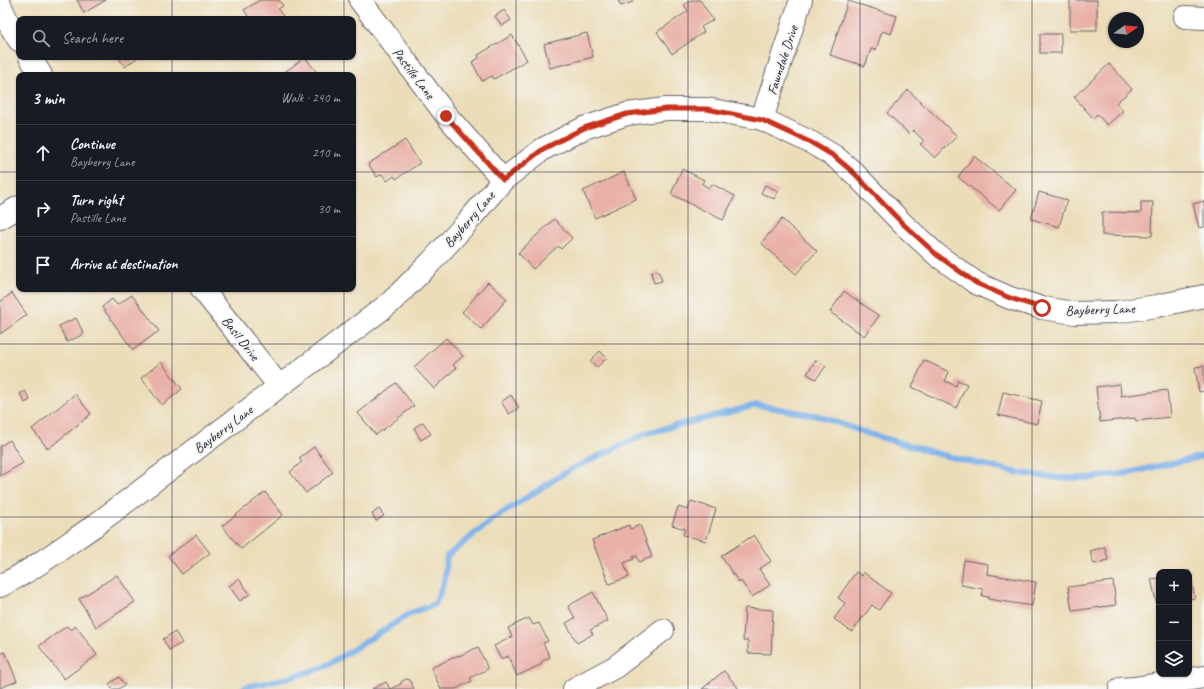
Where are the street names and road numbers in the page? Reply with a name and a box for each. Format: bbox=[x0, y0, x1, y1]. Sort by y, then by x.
street label: Fawndale Drive bbox=[763, 22, 802, 97]
street label: Pastille Lane bbox=[389, 44, 439, 103]
street label: Bayberry Lane bbox=[440, 186, 499, 251]
street label: Bayberry Lane bbox=[1065, 300, 1136, 319]
street label: Basil Drive bbox=[218, 313, 264, 365]
street label: Bayberry Lane bbox=[191, 401, 257, 457]

